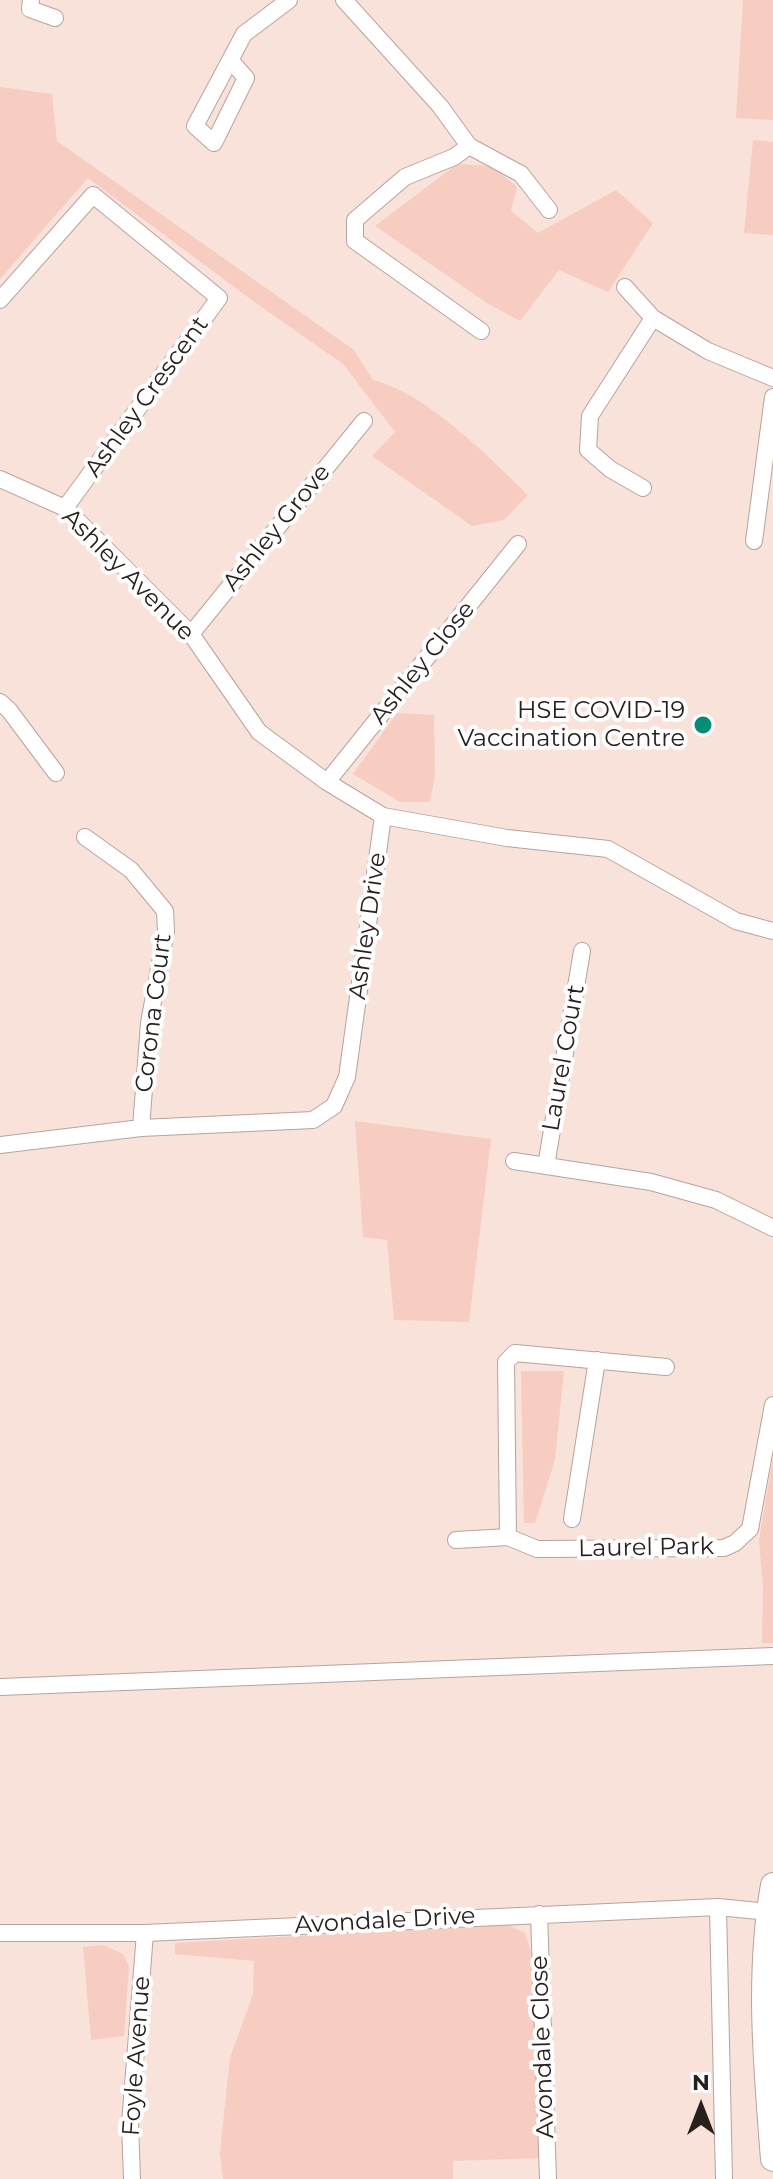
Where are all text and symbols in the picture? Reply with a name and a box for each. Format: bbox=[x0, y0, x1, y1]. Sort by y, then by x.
street label: Ashley Crescent bbox=[79, 311, 215, 483]
street label: Ashley Grove bbox=[217, 459, 337, 597]
street label: Ashley Avenue bbox=[56, 503, 200, 647]
street label: Ashley Close bbox=[365, 596, 481, 730]
place label: HSE COVID-19 Vaccination Centre bbox=[457, 697, 685, 753]
marker: HSE COVID-19 Vaccination Centre bbox=[692, 714, 714, 736]
street label: Ashley Drive bbox=[343, 851, 393, 1001]
street label: Corona Court bbox=[130, 932, 178, 1094]
street label: Laurel Court bbox=[537, 982, 591, 1134]
street label: Laurel Park bbox=[578, 1532, 714, 1564]
street label: Avondale Drive bbox=[294, 1902, 476, 1940]
street label: Avondale Close bbox=[525, 1955, 561, 2139]
street label: Foyle Avenue bbox=[117, 1975, 157, 2137]
north arrow bbox=[661, 2067, 741, 2147]
text: N bbox=[692, 2069, 710, 2096]

